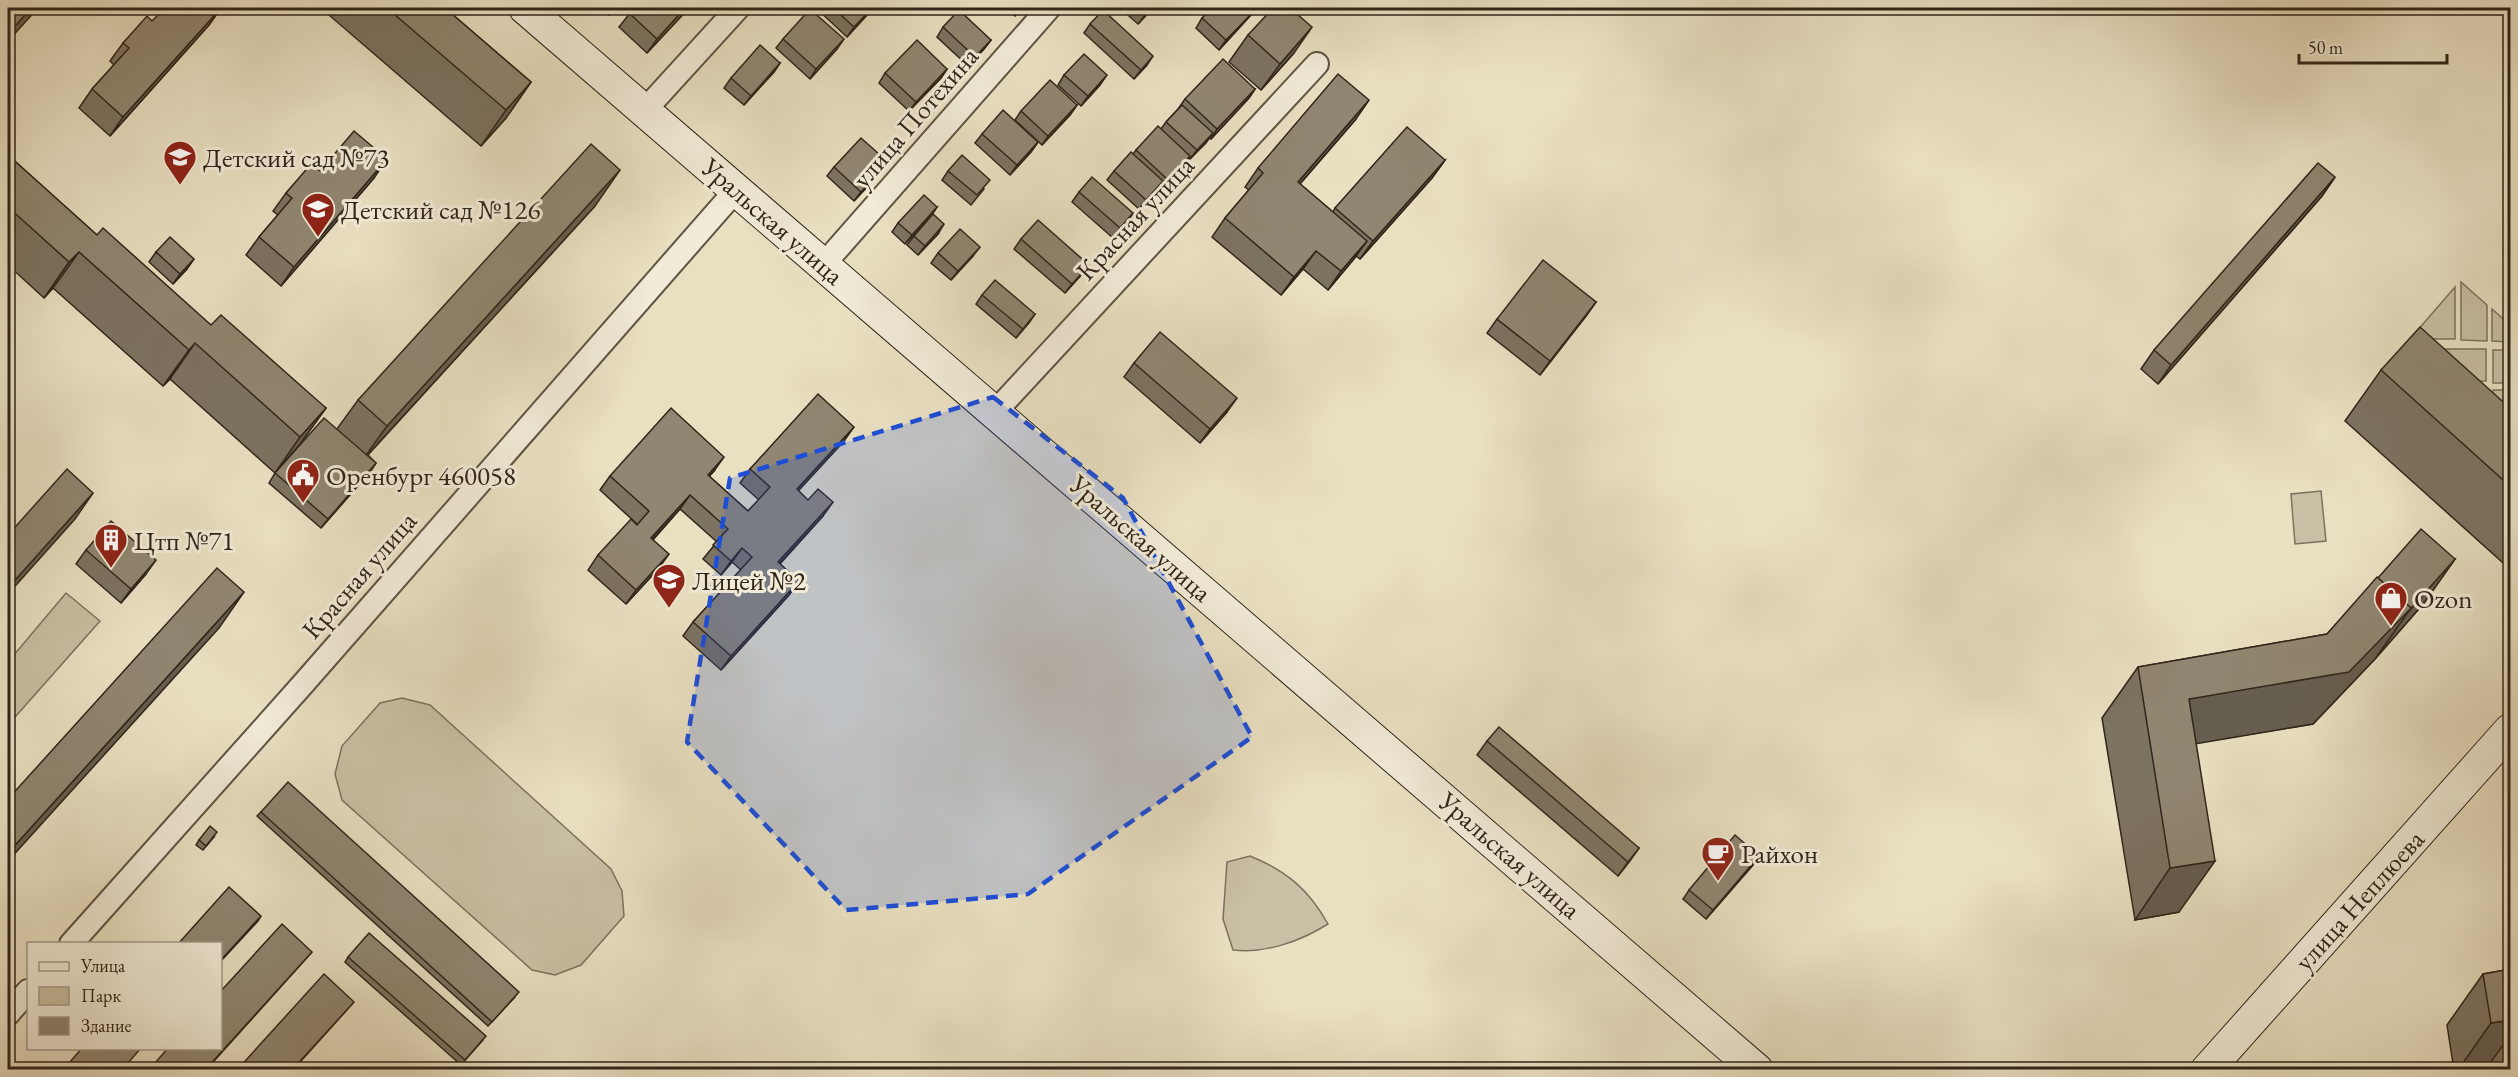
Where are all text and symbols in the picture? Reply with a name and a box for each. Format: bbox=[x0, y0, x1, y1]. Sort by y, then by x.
scale bar bbox=[2299, 27, 2448, 65]
text: 50 m bbox=[2308, 36, 2343, 59]
street label: улица Потехина bbox=[844, 39, 986, 195]
school or university icon: Детский сад №73 bbox=[162, 139, 198, 186]
place label: Детский сад №73 bbox=[203, 140, 389, 175]
street label: Красная улица bbox=[1068, 148, 1202, 288]
street label: Уральская улица bbox=[694, 149, 852, 293]
school or university icon: Детский сад №126 bbox=[300, 191, 336, 238]
place label: Детский сад №126 bbox=[341, 192, 540, 227]
public building icon: Оренбург 460058 bbox=[285, 457, 321, 504]
place label: Оренбург 460058 bbox=[326, 458, 516, 493]
street label: Уральская улица bbox=[1062, 466, 1220, 610]
street label: Красная улица bbox=[294, 504, 424, 646]
building icon: Цтп №71 bbox=[93, 522, 129, 569]
place label: Цтп №71 bbox=[134, 523, 234, 558]
school or university icon: Лицей №2 bbox=[651, 562, 687, 609]
place label: Лицей №2 bbox=[692, 563, 806, 598]
shop icon: Ozon bbox=[2373, 580, 2409, 627]
place label: Ozon bbox=[2414, 581, 2472, 616]
street label: Уральская улица bbox=[1431, 783, 1589, 927]
street label: улица Неплюева bbox=[2286, 822, 2432, 978]
cafe icon: Райхон bbox=[1700, 835, 1736, 882]
place label: Райхон bbox=[1741, 836, 1818, 871]
legend bbox=[27, 942, 222, 1050]
text: Улица bbox=[80, 954, 126, 977]
text: Парк bbox=[81, 984, 121, 1007]
text: Здание bbox=[81, 1014, 131, 1037]

